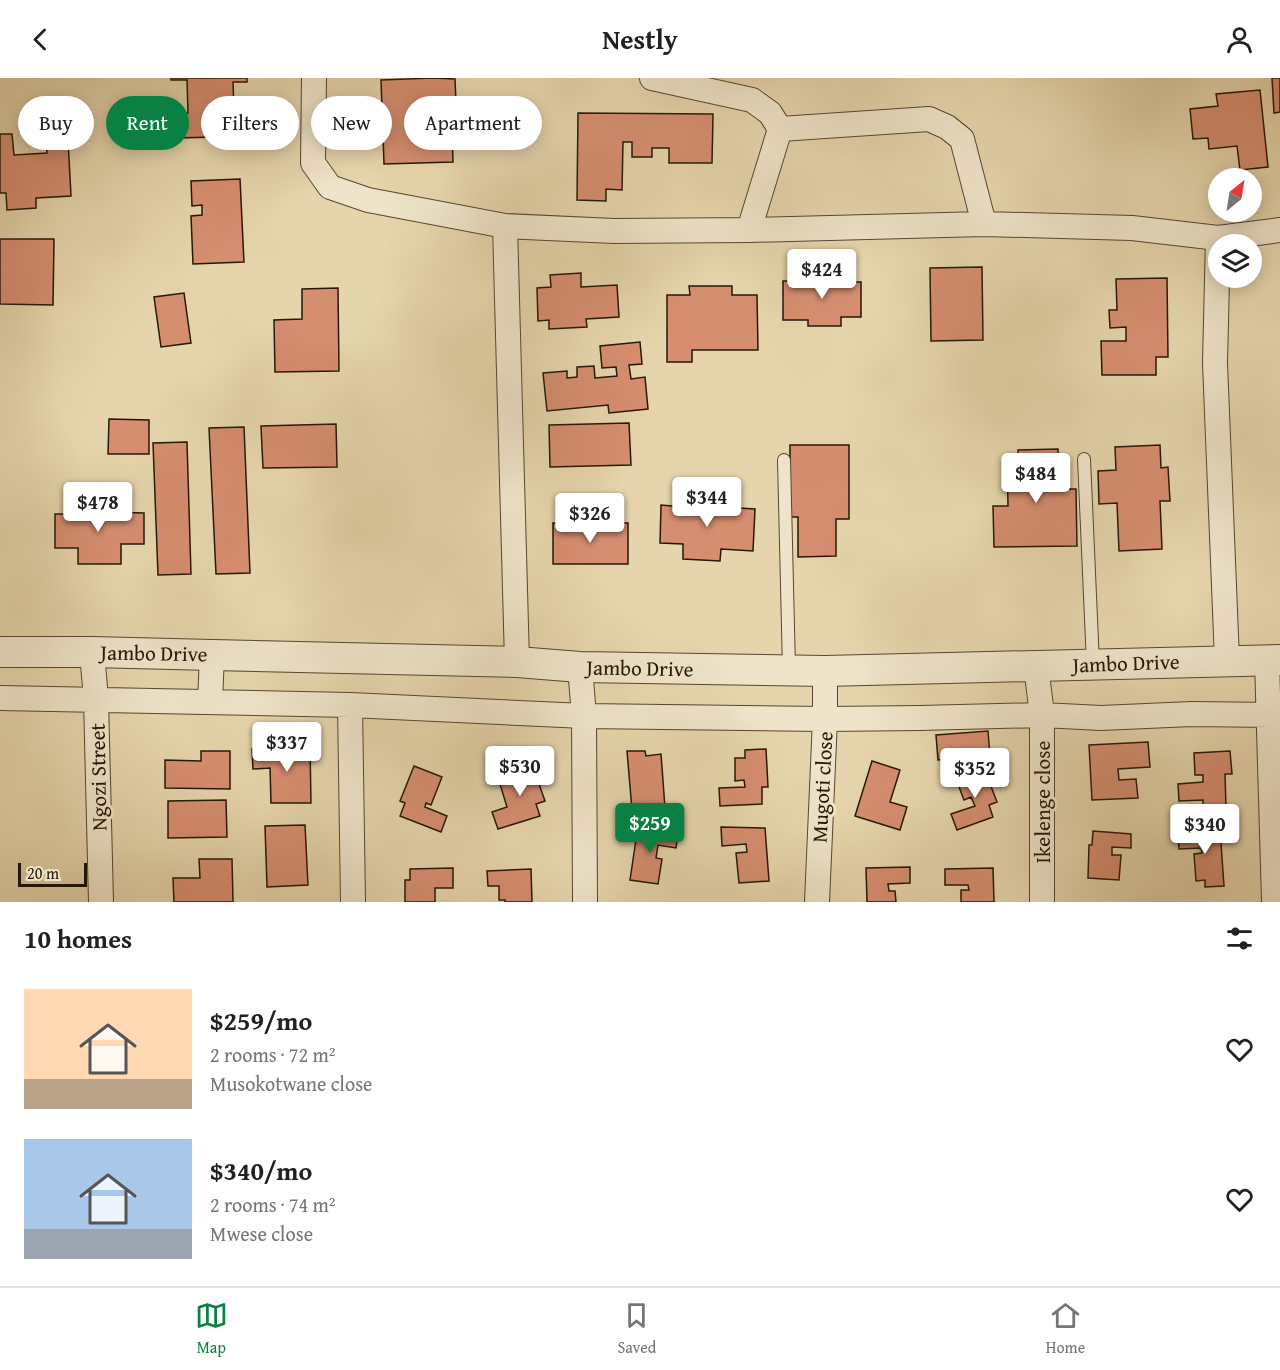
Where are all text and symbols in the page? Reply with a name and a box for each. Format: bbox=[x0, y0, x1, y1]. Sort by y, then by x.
text: Nestly bbox=[602, 19, 678, 59]
icon: back bbox=[24, 23, 57, 56]
icon: person bbox=[1223, 23, 1256, 56]
chip: Buy bbox=[18, 96, 94, 150]
chip: Rent bbox=[106, 96, 189, 150]
chip: Filters bbox=[201, 96, 299, 150]
chip: New bbox=[311, 96, 392, 150]
chip: Apartment bbox=[404, 96, 542, 150]
north arrow bbox=[1208, 168, 1262, 222]
map controls bbox=[1208, 168, 1262, 288]
button: layers bbox=[1208, 234, 1262, 288]
pin: $424 bbox=[786, 249, 858, 300]
text: $424 bbox=[801, 254, 843, 283]
pin: $484 bbox=[1000, 453, 1072, 504]
text: $484 bbox=[1015, 458, 1057, 487]
pin: $344 bbox=[671, 477, 743, 528]
pin: $478 bbox=[62, 482, 134, 533]
text: $344 bbox=[686, 482, 728, 511]
text: $478 bbox=[77, 487, 119, 516]
pin: $326 bbox=[554, 493, 626, 544]
text: $326 bbox=[569, 498, 611, 527]
street label: Jambo Drive bbox=[97, 637, 208, 669]
street label: Jambo Drive bbox=[1069, 646, 1180, 680]
street label: Jambo Drive bbox=[583, 652, 694, 684]
street label: Ngozi Street bbox=[82, 722, 114, 831]
pin: $337 bbox=[251, 722, 323, 773]
text: $337 bbox=[266, 727, 308, 756]
street label: Mugoti close bbox=[804, 730, 840, 843]
street label: Ikelenge close bbox=[1027, 740, 1058, 863]
pin: $530 bbox=[484, 746, 556, 797]
pin: $352 bbox=[939, 748, 1011, 799]
text: $530 bbox=[499, 751, 541, 780]
text: $352 bbox=[954, 753, 996, 782]
pin: $259 bbox=[614, 803, 686, 854]
pin: $340 bbox=[1169, 804, 1241, 855]
text: $259 bbox=[629, 808, 671, 837]
text: $340 bbox=[1184, 809, 1226, 838]
scale bar bbox=[18, 860, 87, 888]
text: 20 m bbox=[27, 861, 59, 885]
text: 10 homes bbox=[24, 919, 132, 958]
icon: filters bbox=[1223, 922, 1256, 955]
text: $259/mo bbox=[210, 1001, 312, 1040]
icon: home bbox=[72, 1013, 144, 1085]
icon: heart bbox=[1223, 1033, 1256, 1066]
text: 2 rooms · 72 m² bbox=[210, 1040, 336, 1069]
text: Musokotwane close bbox=[210, 1069, 372, 1098]
text: $340/mo bbox=[210, 1151, 312, 1190]
icon: home bbox=[72, 1163, 144, 1235]
icon: heart bbox=[1223, 1183, 1256, 1216]
text: 2 rooms · 74 m² bbox=[210, 1190, 336, 1219]
text: Mwese close bbox=[210, 1219, 313, 1248]
tab: Map bbox=[195, 1299, 228, 1359]
tab: Saved bbox=[617, 1299, 656, 1359]
tab: Home bbox=[1046, 1299, 1085, 1359]

